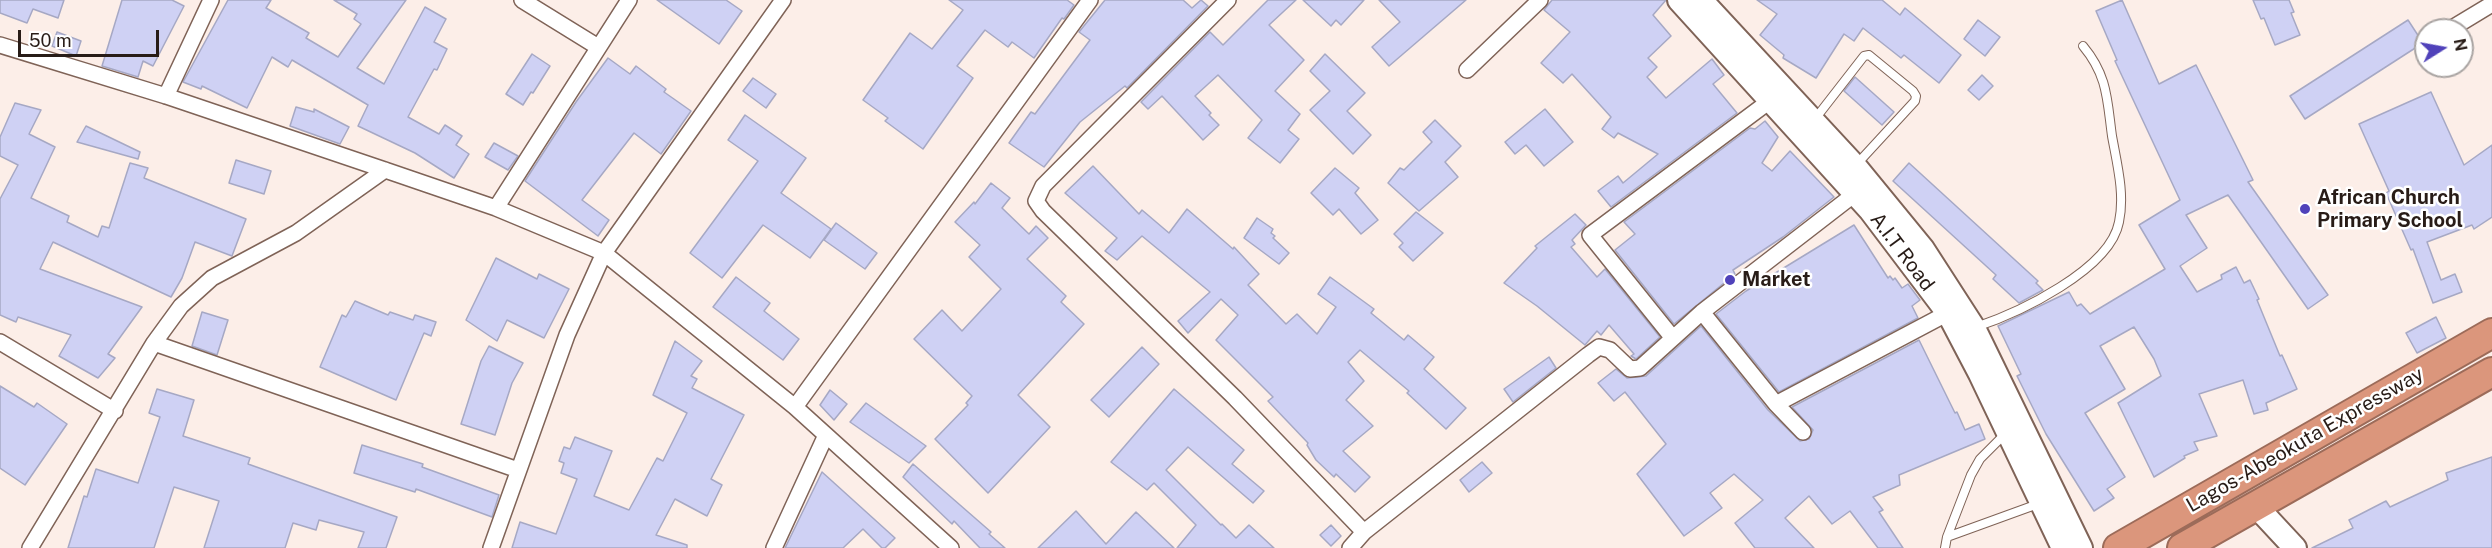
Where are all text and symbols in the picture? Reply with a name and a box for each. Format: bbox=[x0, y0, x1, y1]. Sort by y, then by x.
scale bar bbox=[21, 18, 162, 56]
north arrow bbox=[2414, 18, 2474, 78]
text: 50 m bbox=[29, 30, 72, 51]
text: N bbox=[2450, 37, 2471, 53]
place label: African Church Primary School bbox=[2317, 186, 2463, 233]
marker: African Church Primary School bbox=[2298, 202, 2312, 216]
street label: A.I.T Road bbox=[1865, 208, 1939, 296]
place label: Market bbox=[1742, 268, 1810, 292]
marker: Market bbox=[1723, 273, 1737, 287]
street label: Lagos-Abeokuta Expressway bbox=[2182, 362, 2428, 518]

